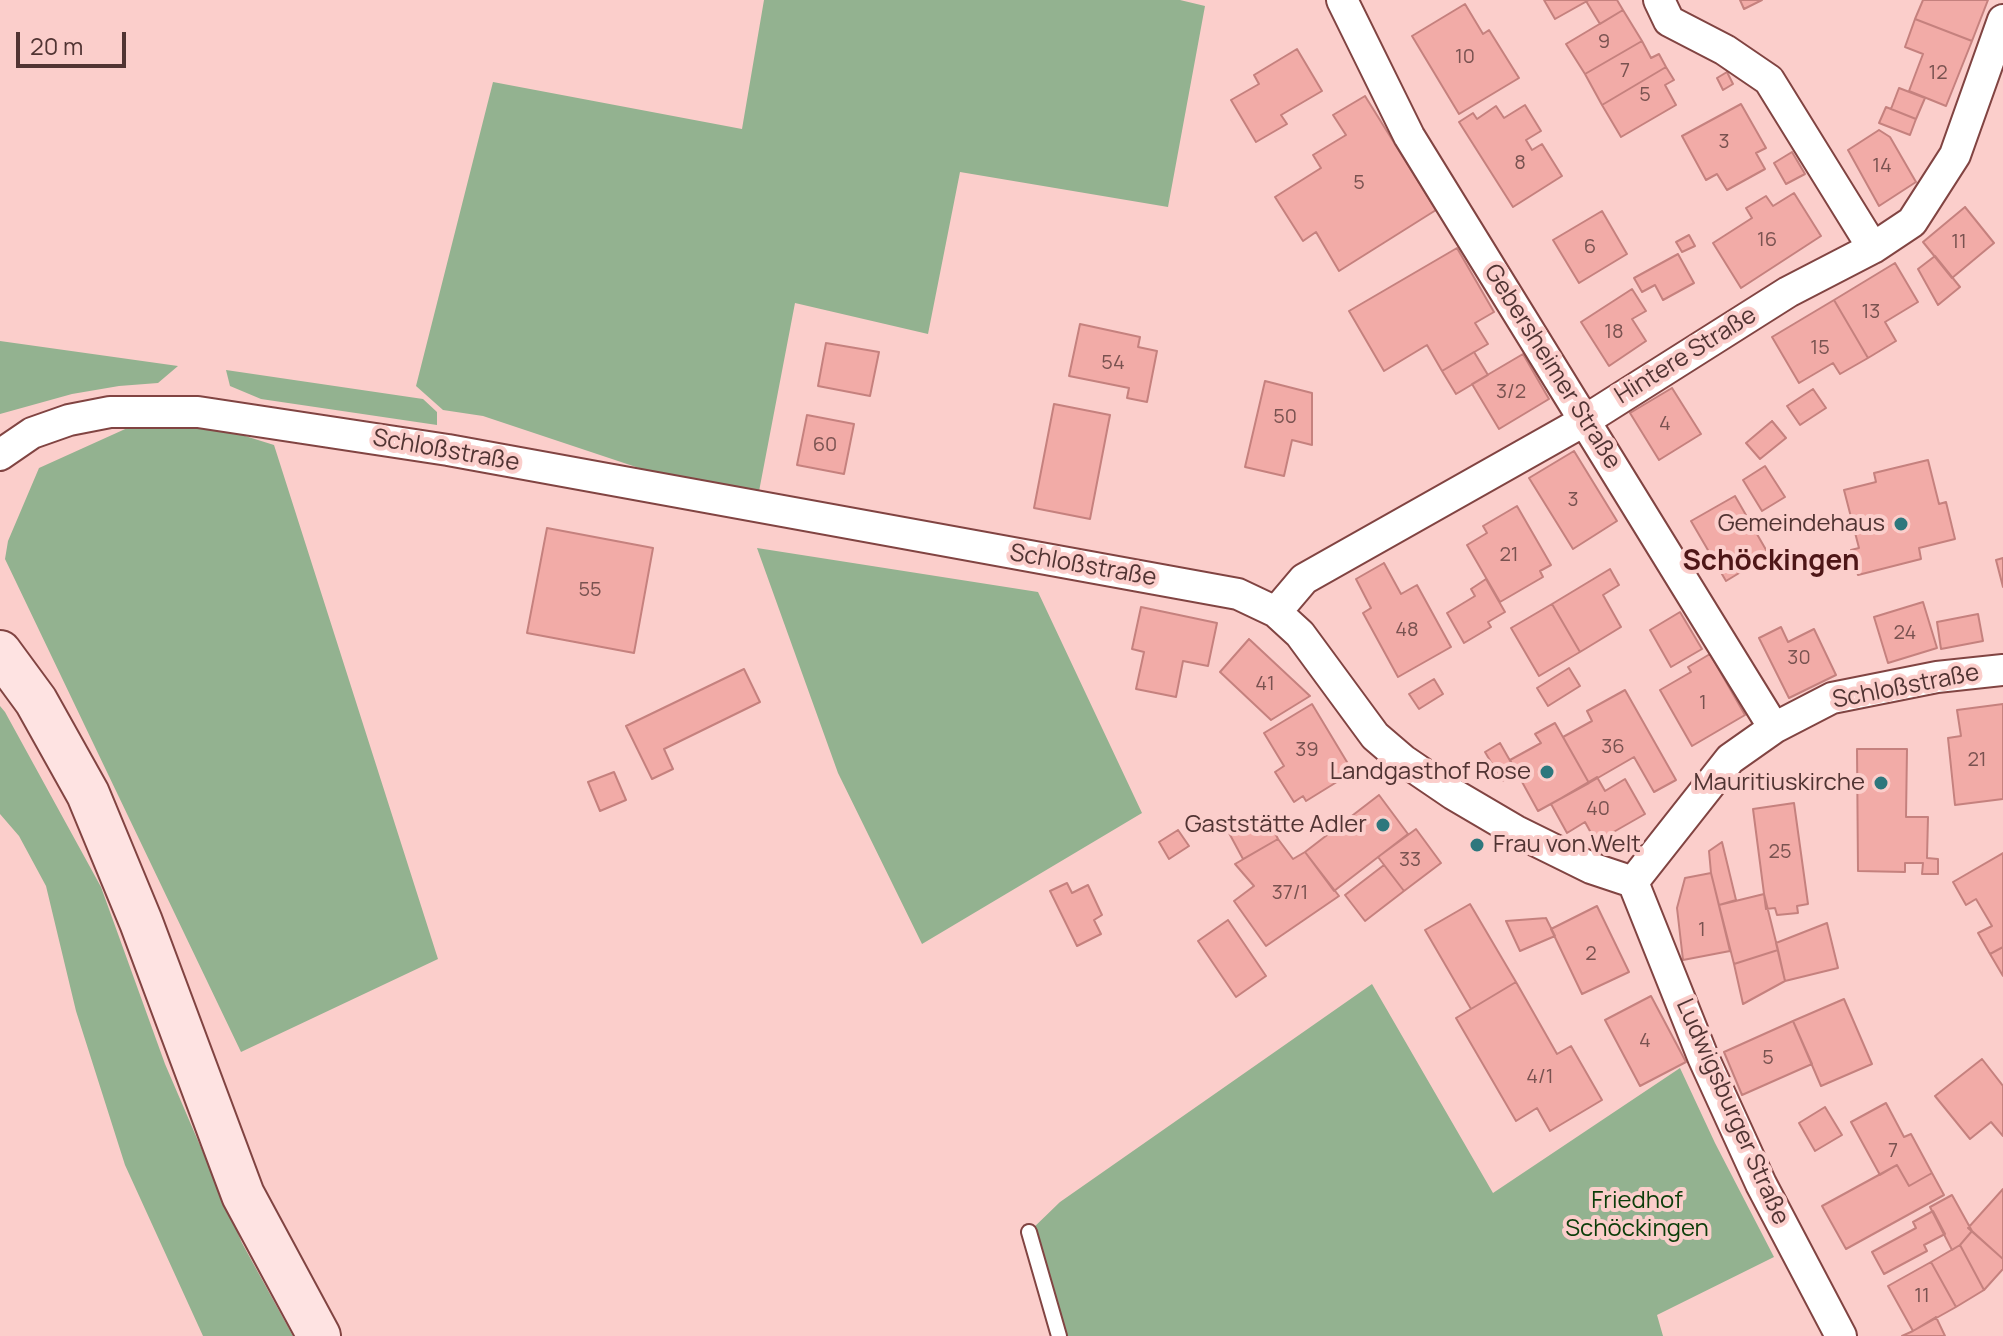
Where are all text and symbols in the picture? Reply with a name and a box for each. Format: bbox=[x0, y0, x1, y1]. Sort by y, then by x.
scale bar bbox=[20, 16, 130, 66]
text: 20 m bbox=[30, 29, 83, 62]
house number: 9 bbox=[1598, 30, 1610, 54]
house number: 10 bbox=[1455, 45, 1475, 69]
house number: 7 bbox=[1620, 59, 1630, 83]
house number: 12 bbox=[1928, 61, 1948, 85]
house number: 5 bbox=[1639, 83, 1651, 107]
house number: 3 bbox=[1718, 130, 1730, 154]
house number: 8 bbox=[1514, 151, 1526, 175]
house number: 14 bbox=[1872, 154, 1892, 178]
house number: 5 bbox=[1353, 171, 1365, 195]
house number: 16 bbox=[1757, 228, 1777, 252]
house number: 11 bbox=[1951, 230, 1967, 254]
house number: 6 bbox=[1584, 235, 1596, 259]
street label: Gebersheimer Straße bbox=[1477, 259, 1627, 475]
house number: 13 bbox=[1862, 300, 1880, 324]
street label: Hintere Straße bbox=[1610, 301, 1762, 411]
house number: 18 bbox=[1604, 320, 1624, 344]
house number: 15 bbox=[1810, 336, 1830, 360]
house number: 54 bbox=[1101, 351, 1125, 375]
house number: 3/2 bbox=[1496, 380, 1526, 404]
house number: 50 bbox=[1273, 405, 1297, 429]
house number: 4 bbox=[1659, 412, 1671, 436]
street label: Schloßstraße bbox=[370, 424, 522, 478]
house number: 60 bbox=[813, 433, 837, 457]
house number: 3 bbox=[1567, 488, 1579, 512]
place label: Gemeindehaus bbox=[1718, 510, 1885, 538]
marker: Gemeindehaus bbox=[1892, 515, 1910, 533]
street label: Schloßstraße bbox=[1007, 539, 1159, 593]
house number: 21 bbox=[1499, 543, 1519, 567]
district label: Schöckingen bbox=[1682, 545, 1860, 579]
house number: 55 bbox=[578, 578, 602, 602]
house number: 48 bbox=[1395, 618, 1419, 642]
house number: 24 bbox=[1894, 621, 1916, 645]
house number: 30 bbox=[1787, 646, 1811, 670]
street label: Schloßstraße bbox=[1830, 659, 1982, 715]
house number: 41 bbox=[1255, 672, 1275, 696]
house number: 1 bbox=[1699, 691, 1707, 715]
house number: 36 bbox=[1601, 735, 1625, 759]
house number: 39 bbox=[1295, 738, 1319, 762]
house number: 21 bbox=[1967, 748, 1987, 772]
place label: Landgasthof Rose bbox=[1330, 758, 1531, 786]
marker: Landgasthof Rose bbox=[1538, 763, 1556, 781]
place label: Mauritiuskirche bbox=[1693, 769, 1865, 797]
marker: Mauritiuskirche bbox=[1872, 774, 1890, 792]
house number: 40 bbox=[1586, 797, 1610, 821]
place label: Gaststätte Adler bbox=[1185, 811, 1367, 839]
marker: Gaststätte Adler bbox=[1374, 816, 1392, 834]
place label: Frau von Welt bbox=[1493, 831, 1641, 859]
marker: Frau von Welt bbox=[1468, 836, 1486, 854]
house number: 25 bbox=[1769, 840, 1791, 864]
house number: 33 bbox=[1399, 848, 1421, 872]
house number: 37/1 bbox=[1272, 881, 1308, 905]
house number: 1 bbox=[1698, 918, 1706, 942]
house number: 2 bbox=[1585, 942, 1597, 966]
street label: Ludwigsburger Straße bbox=[1669, 995, 1795, 1229]
house number: 4 bbox=[1639, 1029, 1651, 1053]
house number: 5 bbox=[1762, 1046, 1774, 1070]
house number: 4/1 bbox=[1526, 1065, 1554, 1089]
house number: 7 bbox=[1888, 1139, 1898, 1163]
park label: Friedhof Schöckingen bbox=[1565, 1187, 1709, 1243]
house number: 11 bbox=[1914, 1284, 1930, 1308]

